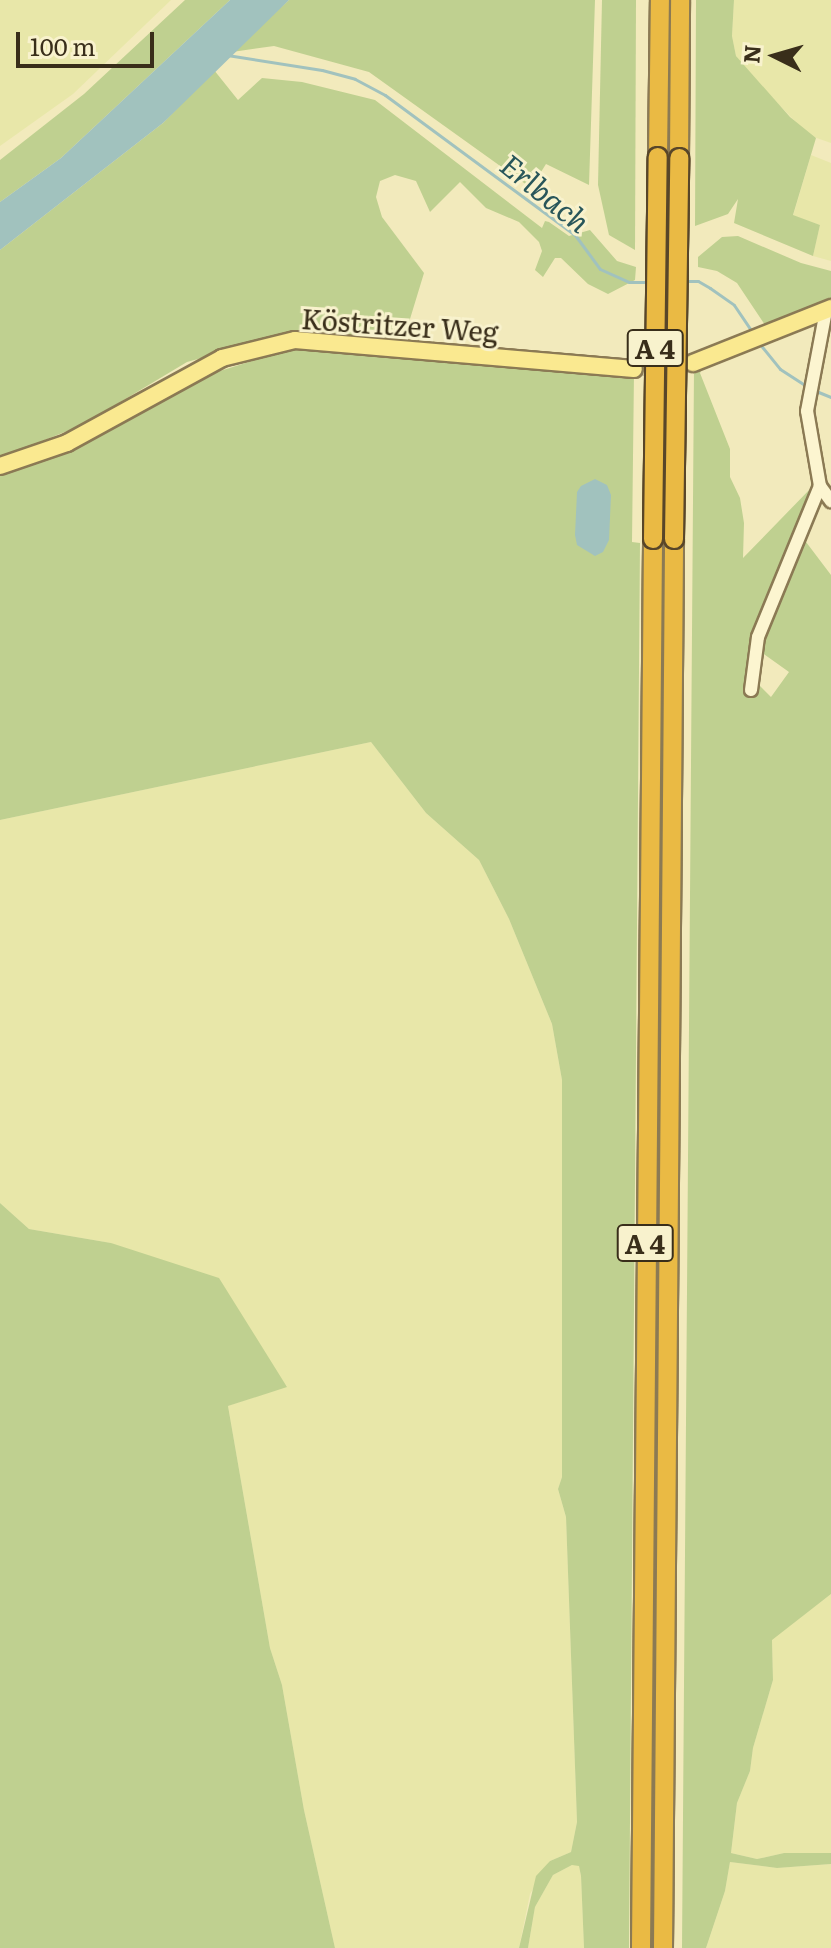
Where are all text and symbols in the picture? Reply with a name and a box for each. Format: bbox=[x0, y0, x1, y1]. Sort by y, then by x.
scale bar bbox=[20, 16, 158, 66]
north arrow bbox=[735, 16, 815, 96]
text: 100 m bbox=[30, 28, 96, 63]
text: N bbox=[733, 43, 768, 65]
water label: Erlbach bbox=[494, 145, 598, 239]
street label: Köstritzer Weg bbox=[300, 300, 500, 348]
road number: A 4 bbox=[625, 326, 685, 370]
road number: A 4 bbox=[615, 1221, 675, 1265]

